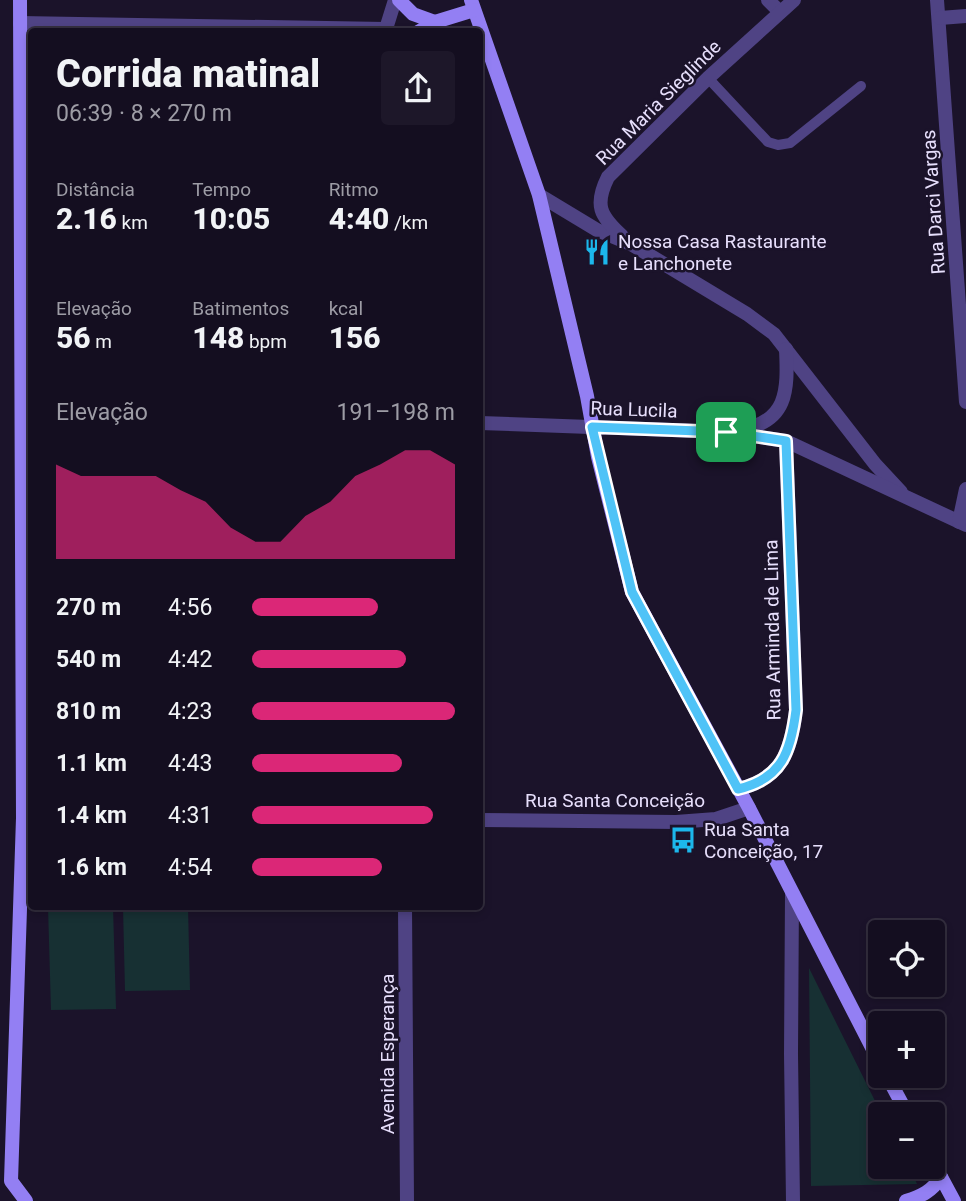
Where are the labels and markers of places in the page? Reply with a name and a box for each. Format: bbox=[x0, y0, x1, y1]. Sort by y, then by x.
place label: Nossa Casa Rastaurante e Lanchonete bbox=[618, 230, 827, 275]
restaurant icon: Nossa Casa Rastaurante e Lanchonete bbox=[582, 237, 612, 267]
pin bbox=[696, 402, 756, 462]
place label: Rua Santa Conceição, 17 bbox=[704, 818, 823, 863]
bus stop icon: Rua Santa Conceição, 17 bbox=[668, 825, 698, 855]

